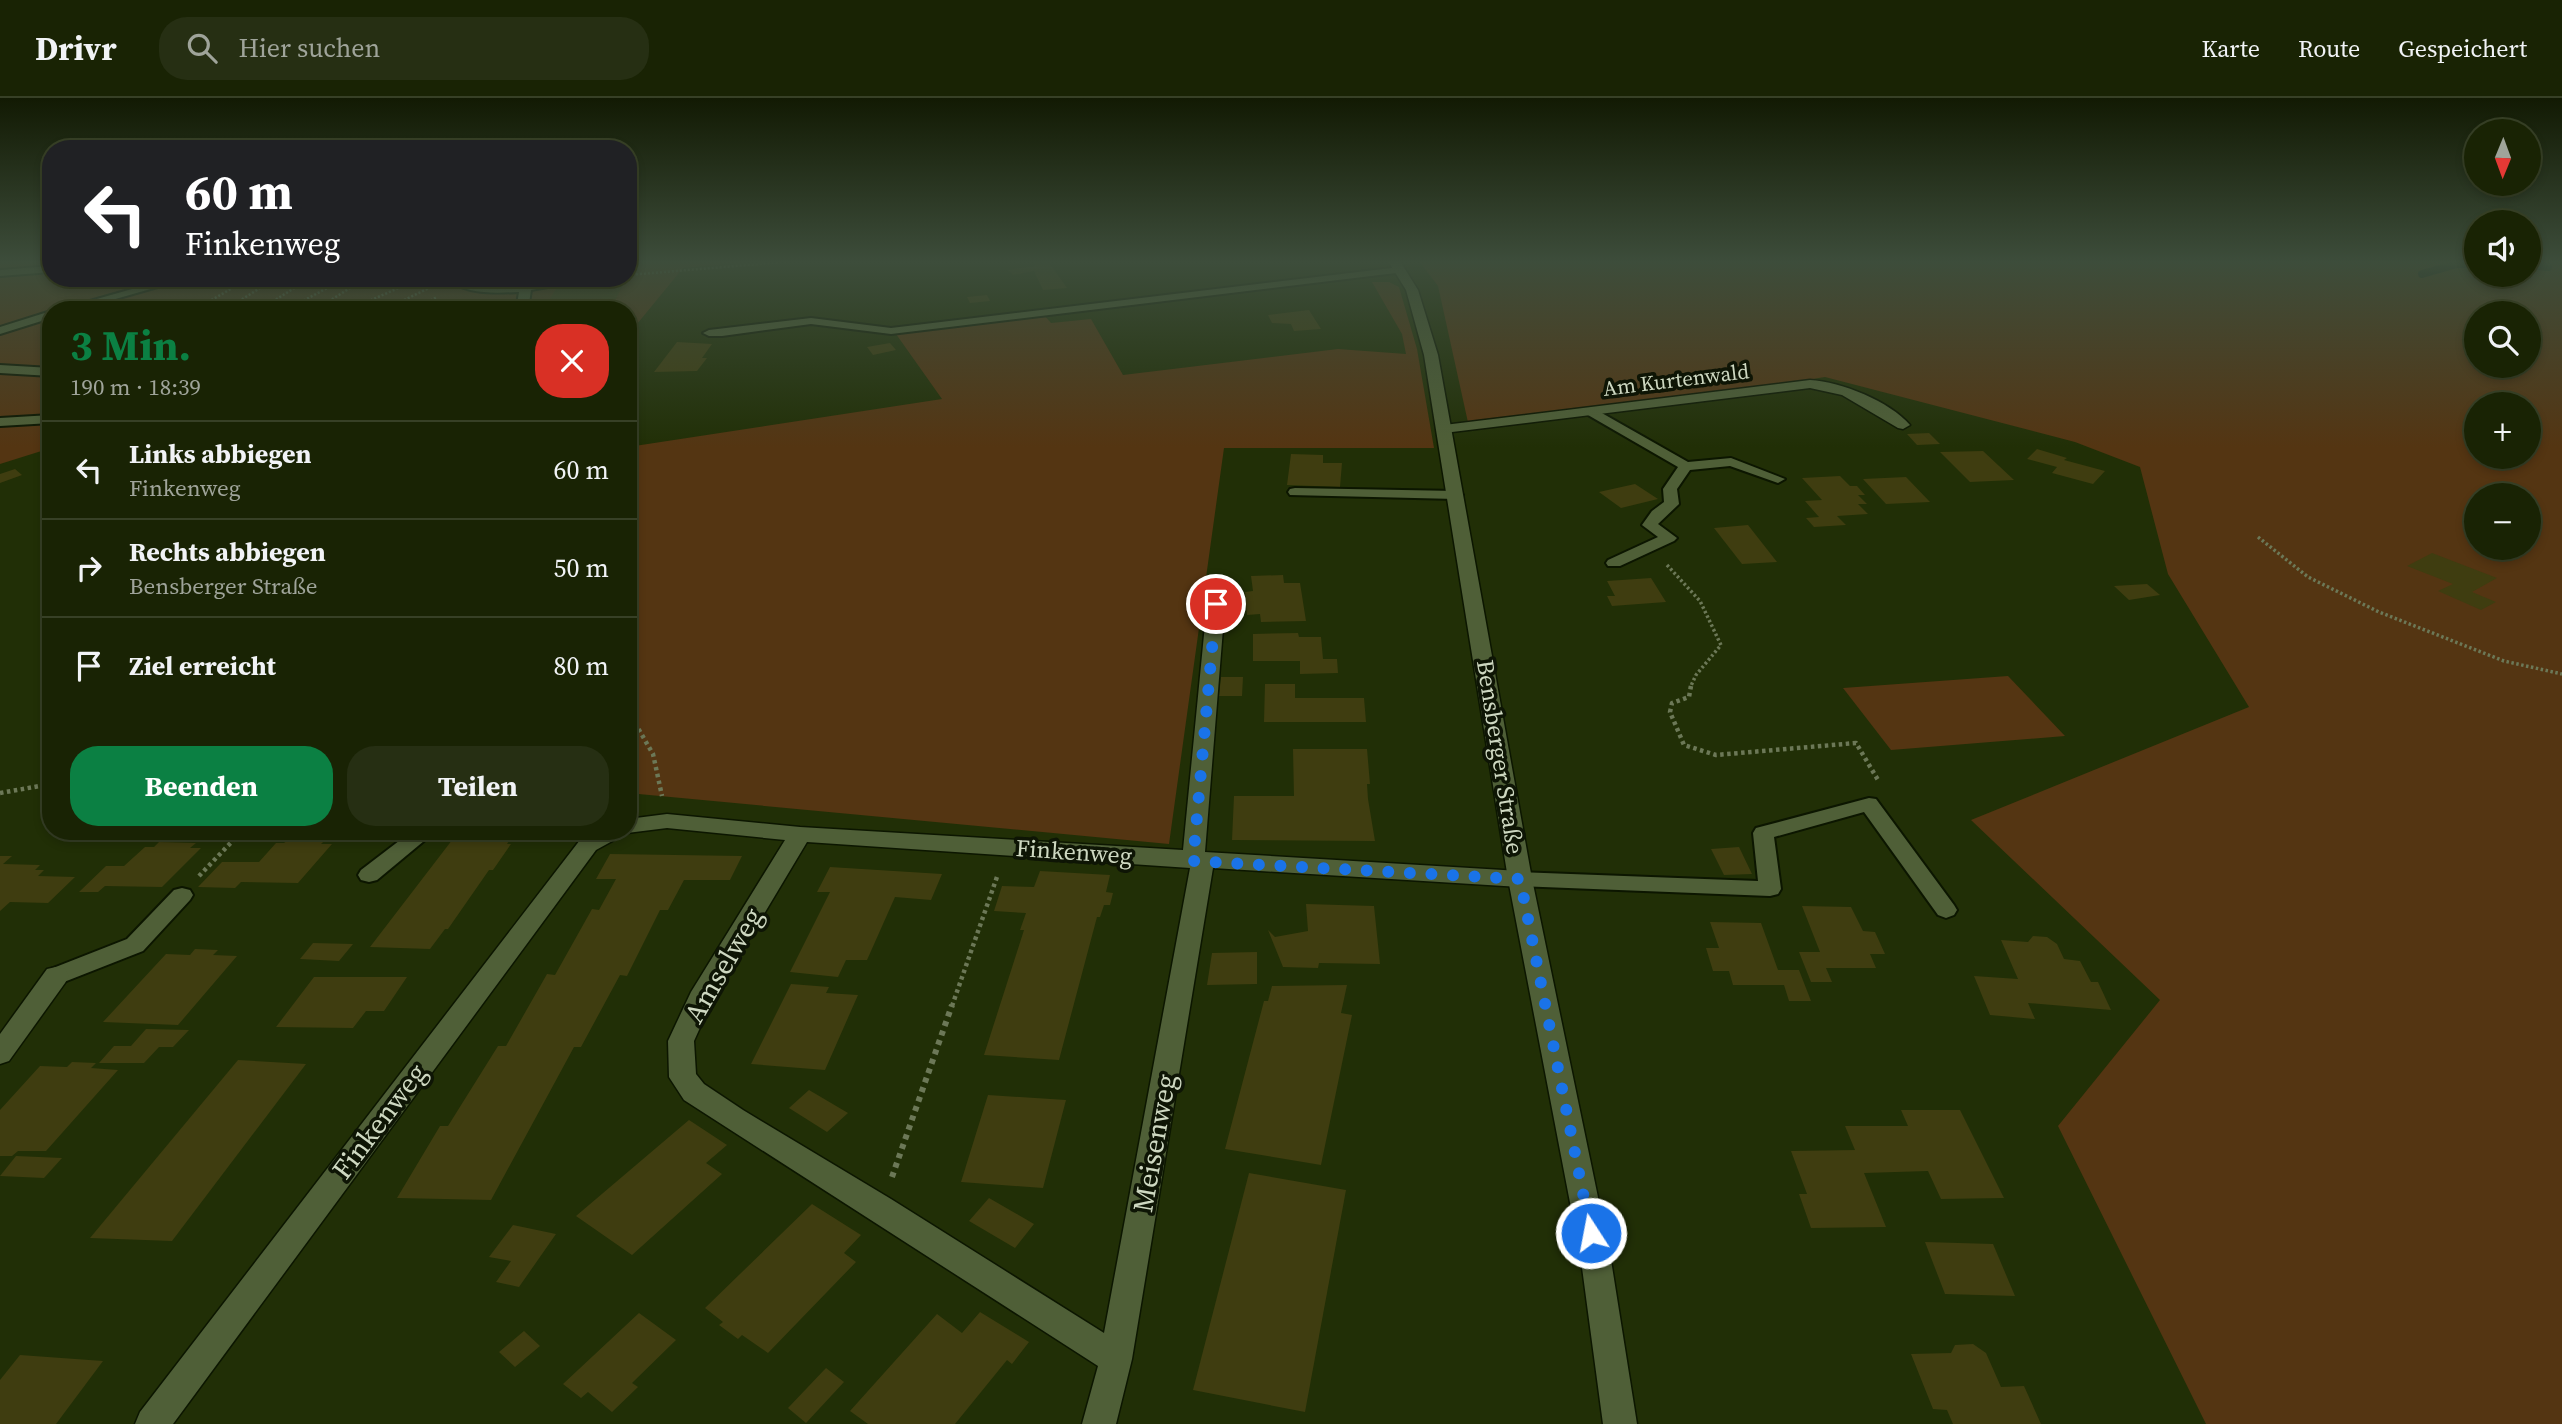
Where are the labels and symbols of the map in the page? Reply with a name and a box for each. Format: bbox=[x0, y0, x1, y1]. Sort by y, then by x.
north arrow bbox=[2464, 119, 2541, 196]
street label: Am Kurtenwald bbox=[1601, 356, 1751, 403]
pin bbox=[1186, 574, 1246, 634]
street label: Bensberger Straße bbox=[1469, 657, 1532, 857]
street label: Finkenweg bbox=[1015, 831, 1133, 872]
street label: Amselweg bbox=[675, 900, 771, 1030]
street label: Finkenweg bbox=[323, 1055, 435, 1187]
street label: Meisenweg bbox=[1123, 1071, 1185, 1215]
position arrow bbox=[1554, 1196, 1628, 1270]

